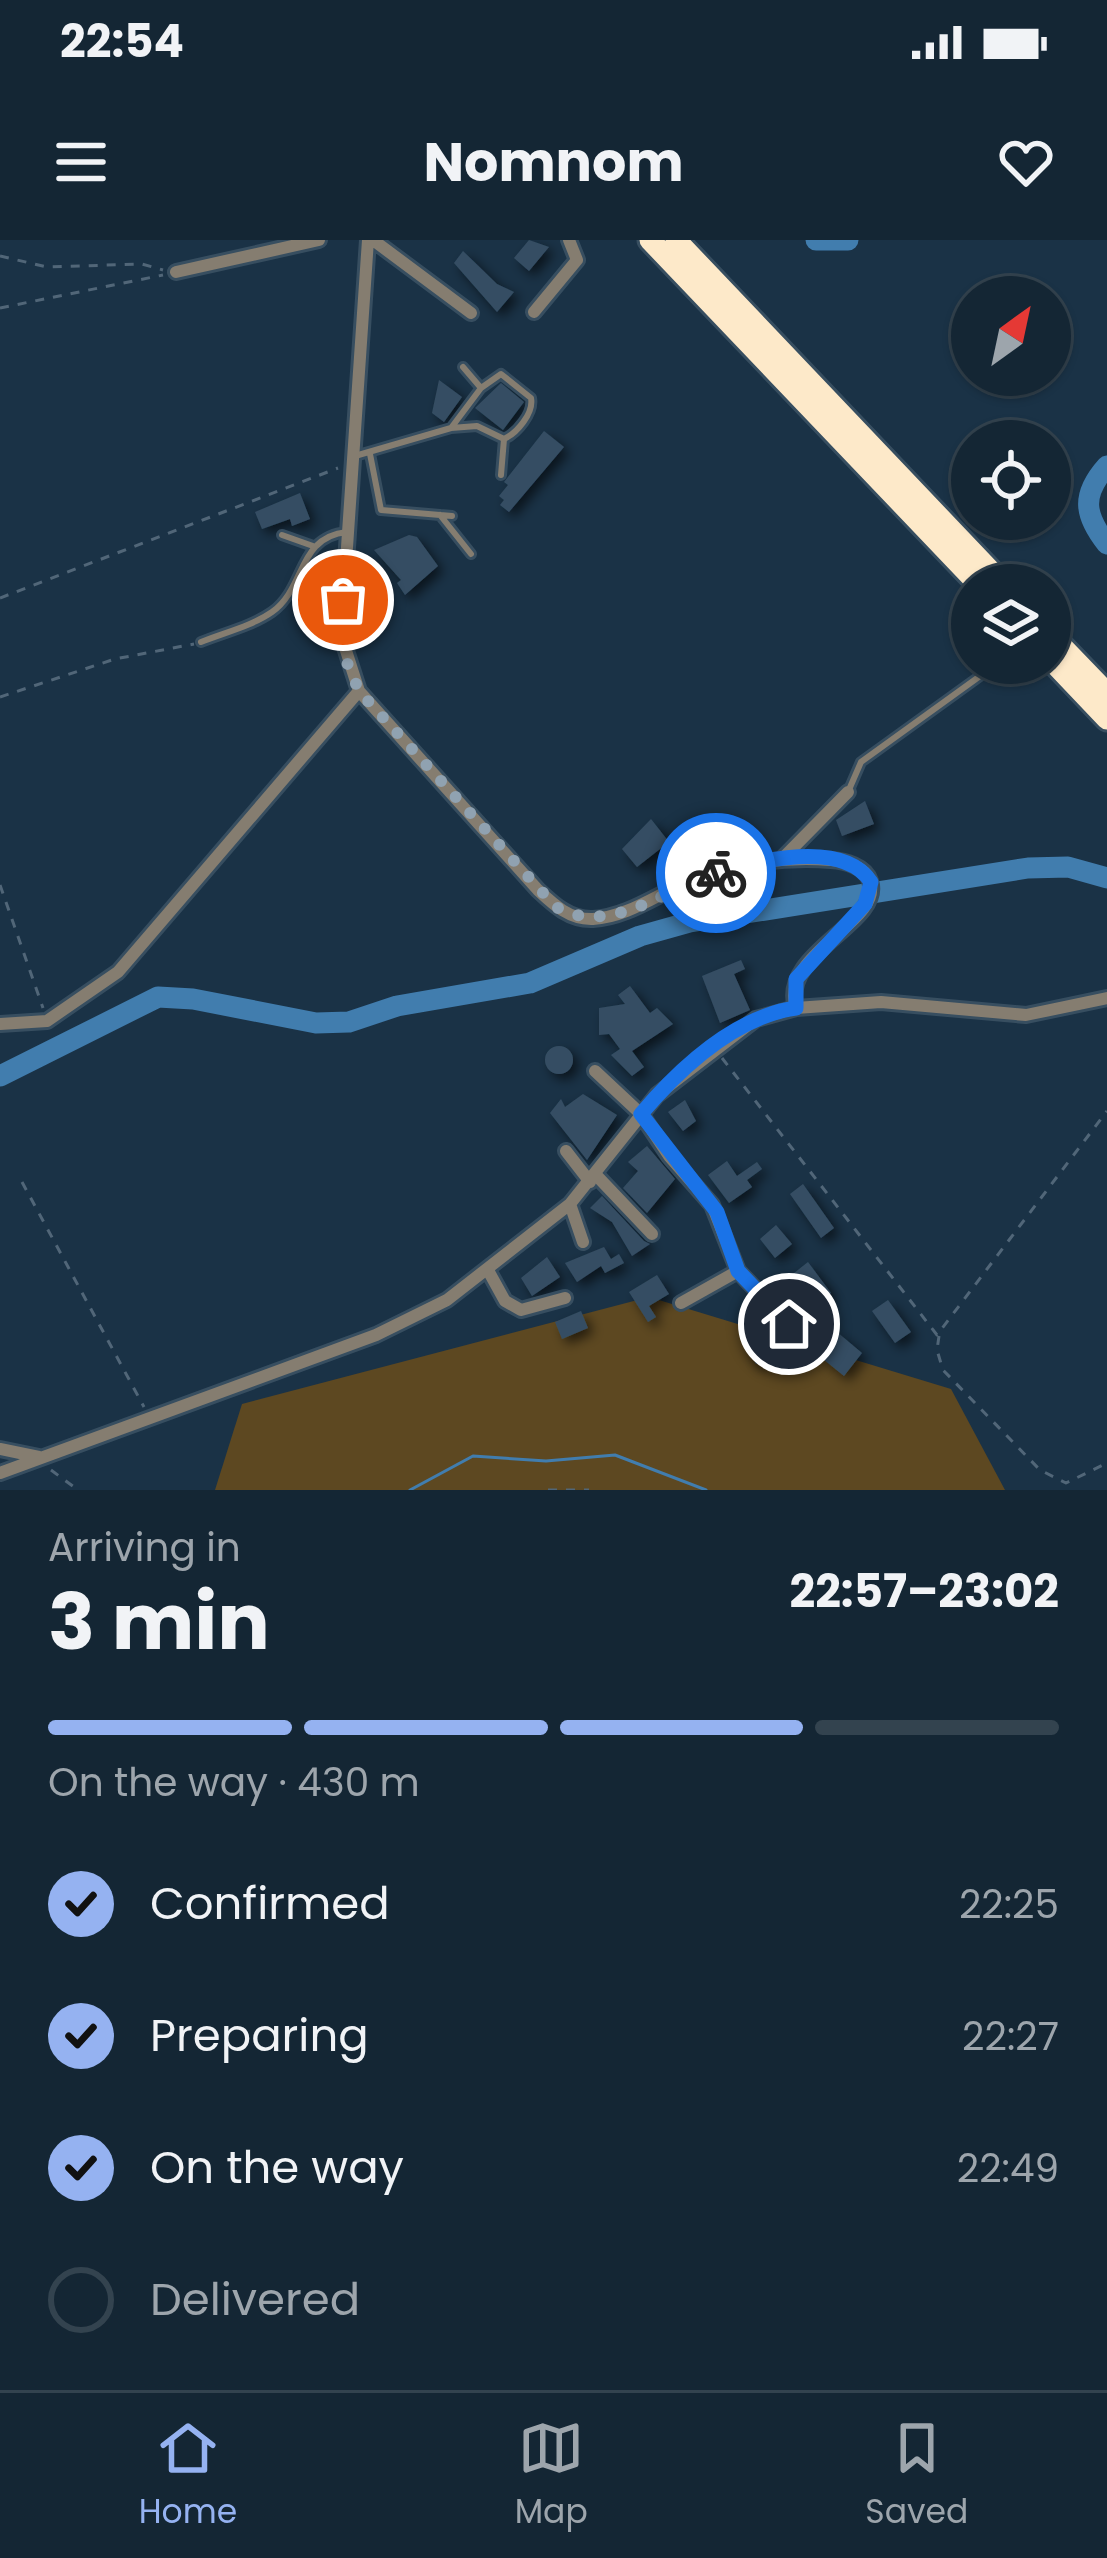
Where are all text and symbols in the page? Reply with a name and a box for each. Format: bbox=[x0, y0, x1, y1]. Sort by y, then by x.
text: 22:54 bbox=[60, 10, 184, 73]
text: Nomnom bbox=[423, 124, 684, 200]
icon: menu bbox=[48, 129, 114, 195]
icon: heart bbox=[993, 129, 1059, 195]
north arrow bbox=[951, 276, 1071, 396]
map controls bbox=[951, 276, 1071, 684]
button: locate bbox=[951, 420, 1071, 540]
pin bbox=[292, 549, 394, 651]
button: layers bbox=[951, 564, 1071, 684]
icon: bag bbox=[310, 567, 376, 633]
courier bbox=[656, 813, 776, 933]
icon: bike bbox=[683, 840, 749, 906]
pin bbox=[738, 1273, 840, 1375]
icon: home bbox=[756, 1291, 822, 1357]
text: Arriving in bbox=[48, 1520, 241, 1575]
text: 22:57–23:02 bbox=[789, 1560, 1059, 1623]
text: 3 min bbox=[48, 1567, 270, 1676]
text: On the way · 430 m bbox=[48, 1755, 420, 1810]
icon: check bbox=[48, 1871, 114, 1937]
text: Confirmed bbox=[150, 1872, 390, 1935]
text: 22:25 bbox=[959, 1877, 1059, 1932]
icon: check bbox=[48, 2003, 114, 2069]
text: Preparing bbox=[150, 2004, 369, 2067]
text: 22:27 bbox=[962, 2009, 1059, 2064]
icon: check bbox=[48, 2135, 114, 2201]
text: On the way bbox=[150, 2136, 404, 2199]
text: 22:49 bbox=[957, 2141, 1059, 2196]
text: Delivered bbox=[150, 2268, 360, 2331]
tab: Home bbox=[139, 2415, 237, 2537]
tab: Map bbox=[515, 2415, 588, 2537]
tab: Saved bbox=[865, 2415, 968, 2537]

